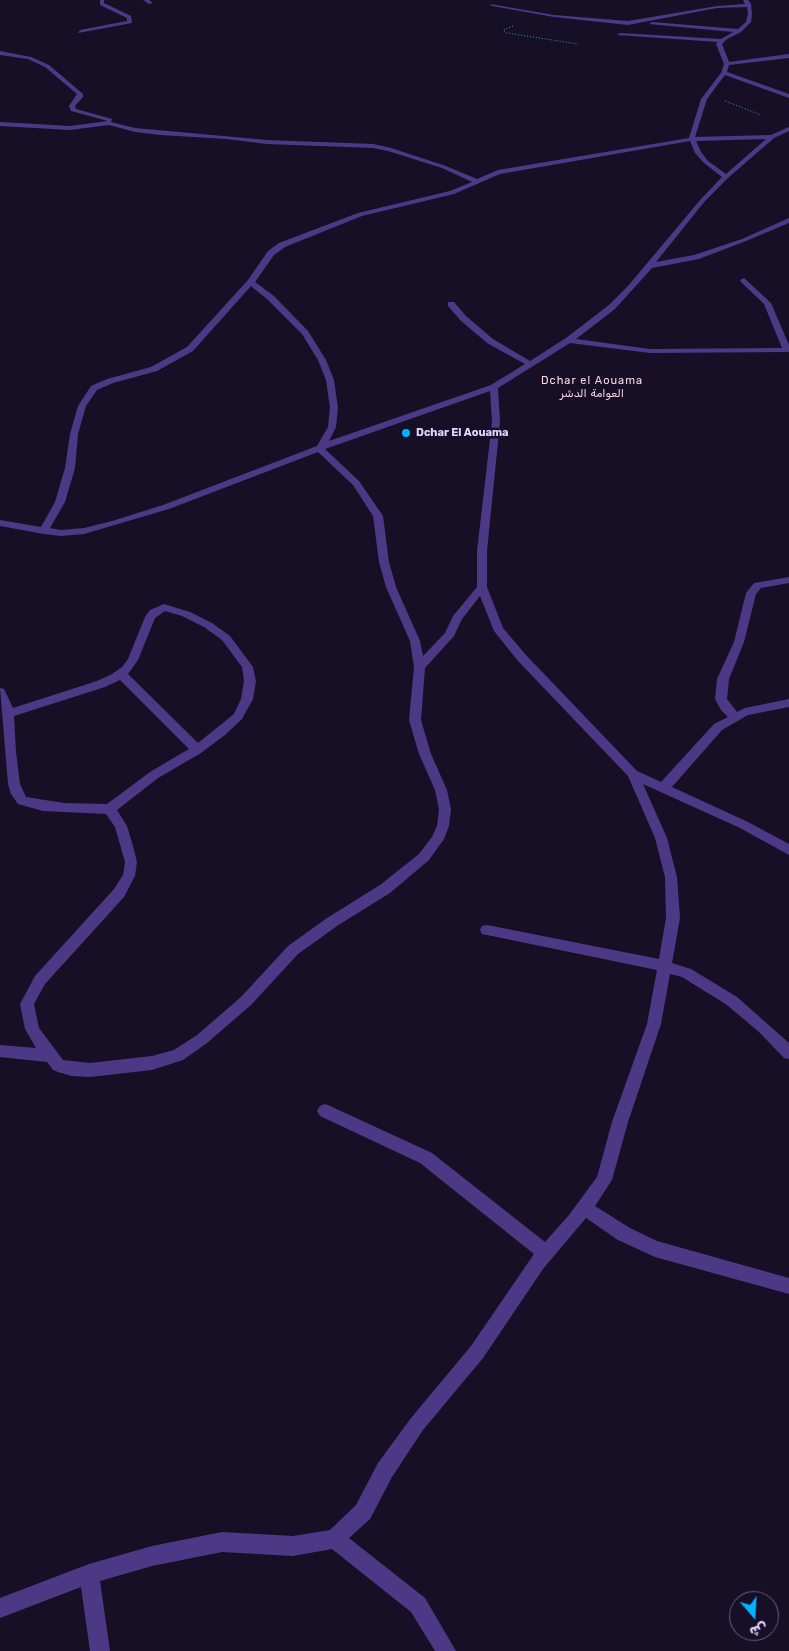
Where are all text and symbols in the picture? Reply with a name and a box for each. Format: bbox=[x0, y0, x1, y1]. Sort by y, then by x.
district label: Dchar el Aouama العوامة الدشر bbox=[539, 374, 645, 400]
place label: Dchar El Aouama bbox=[416, 426, 508, 440]
marker: Dchar El Aouama bbox=[400, 427, 412, 439]
north arrow bbox=[729, 1591, 779, 1641]
text: ش bbox=[748, 1619, 770, 1641]

